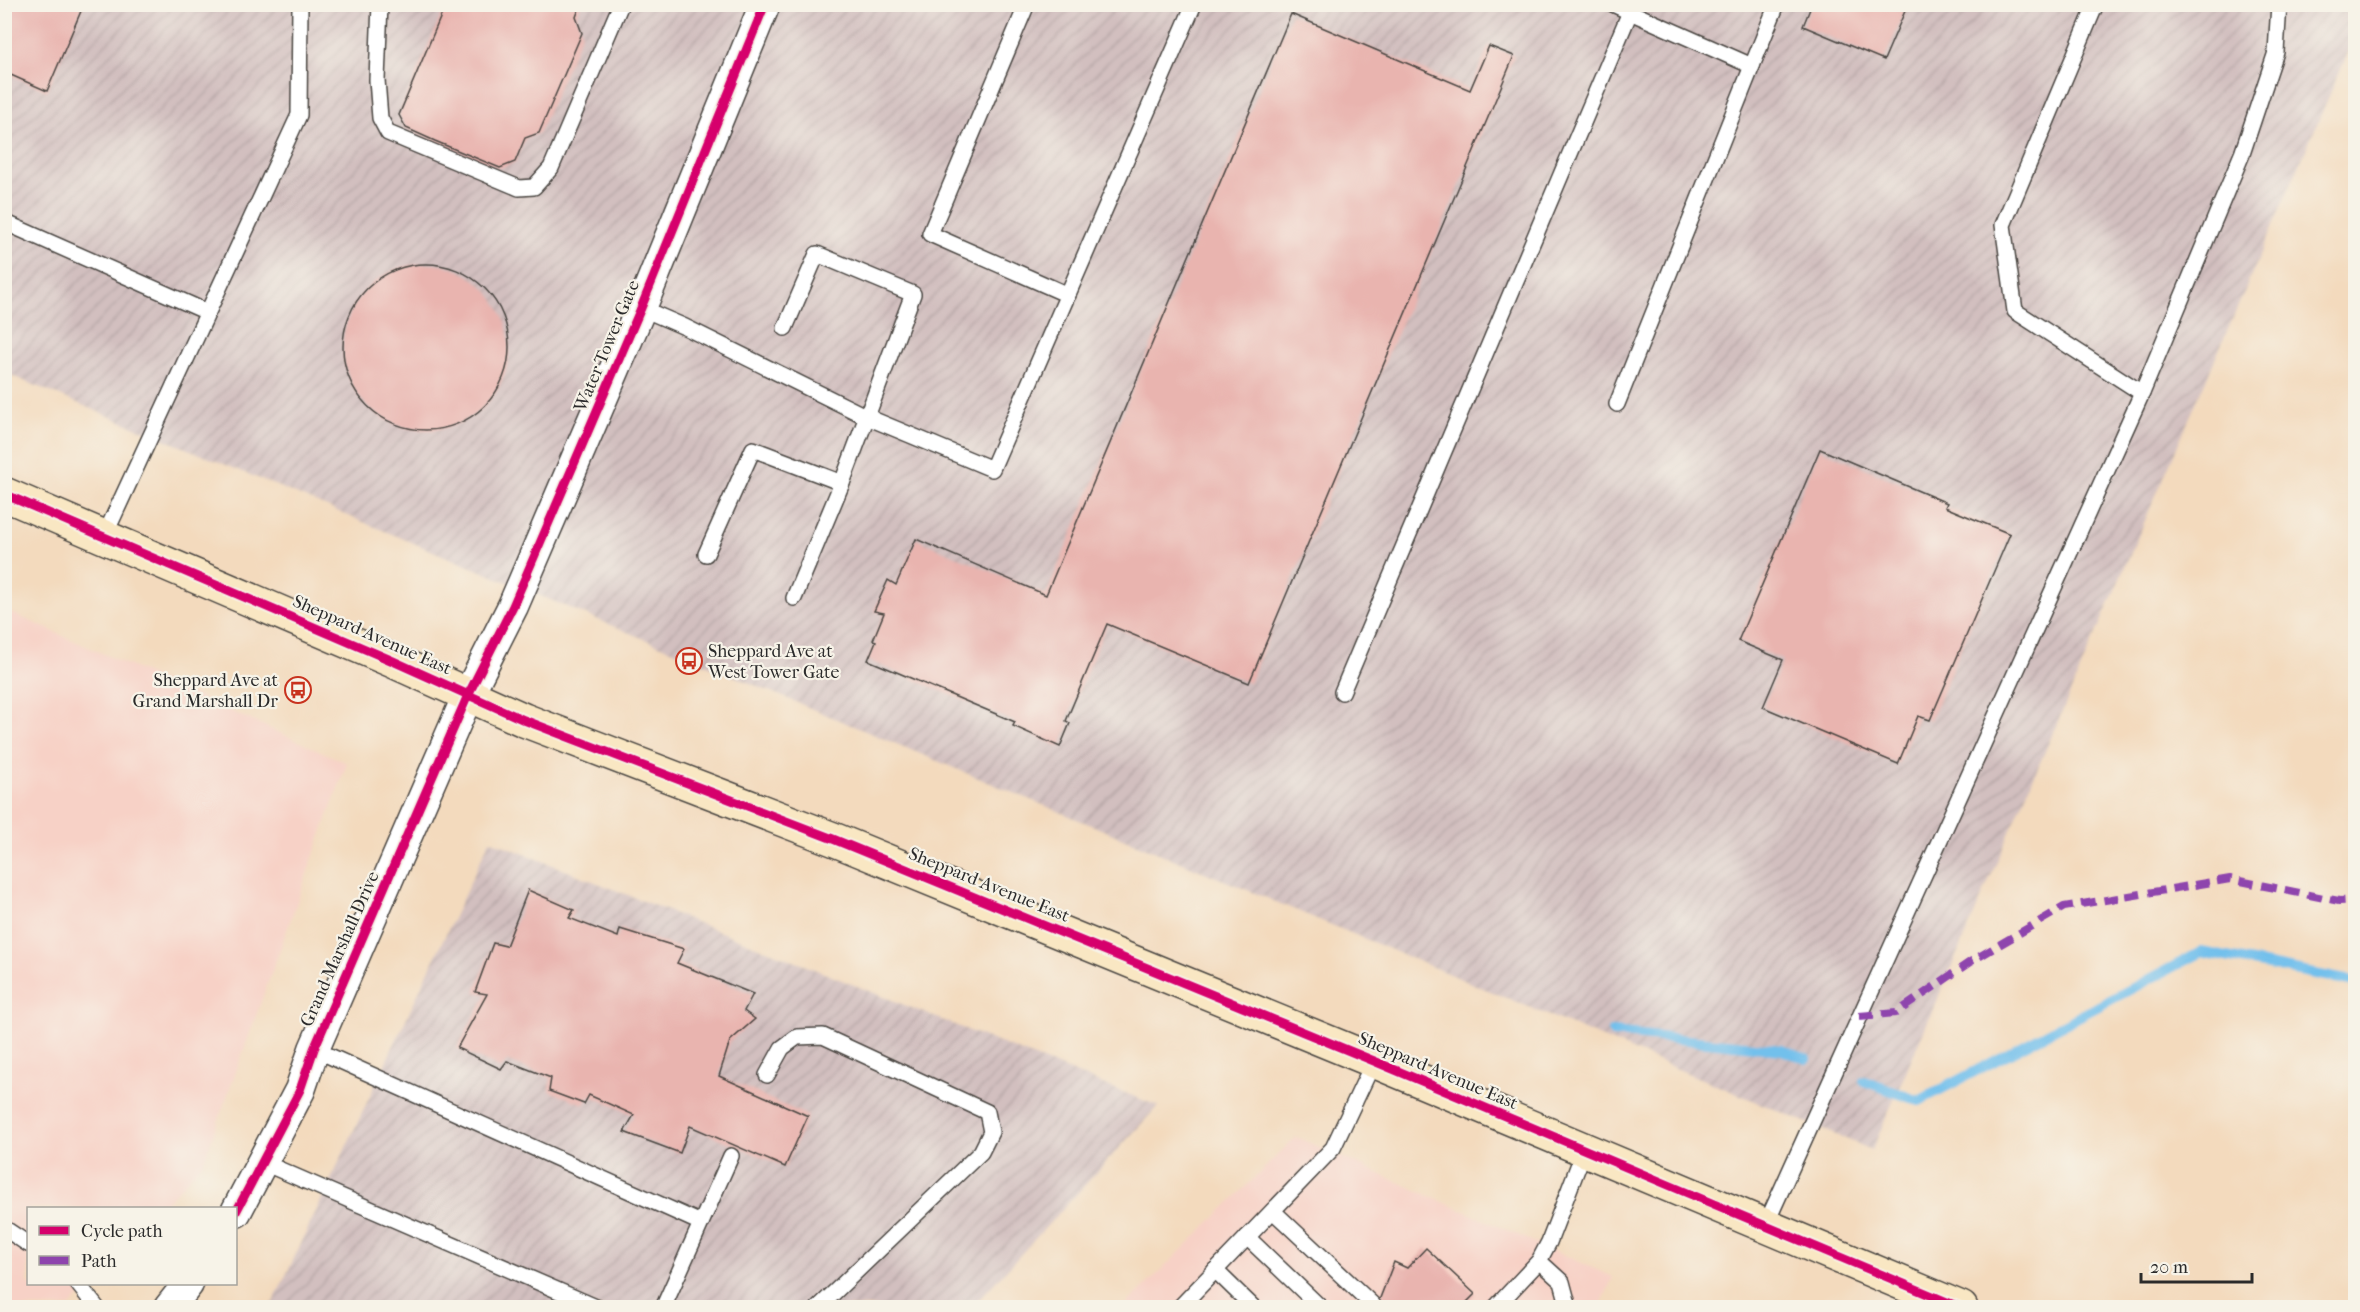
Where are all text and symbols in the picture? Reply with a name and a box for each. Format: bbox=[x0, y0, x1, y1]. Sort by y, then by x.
street label: Water Tower Gate bbox=[569, 277, 644, 416]
street label: Sheppard Avenue East bbox=[289, 591, 455, 680]
place label: Sheppard Ave at West Tower Gate bbox=[707, 641, 839, 683]
bus stop icon: Sheppard Ave at West Tower Gate bbox=[674, 646, 704, 676]
place label: Sheppard Ave at Grand Marshall Dr bbox=[133, 670, 279, 712]
bus stop icon: Sheppard Ave at Grand Marshall Dr bbox=[283, 675, 313, 705]
street label: Sheppard Avenue East bbox=[906, 843, 1073, 927]
street label: Grand Marshall Drive bbox=[296, 868, 384, 1030]
street label: Sheppard Avenue East bbox=[1355, 1028, 1522, 1114]
legend bbox=[27, 1207, 237, 1285]
text: Cycle path bbox=[81, 1221, 162, 1242]
scale bar bbox=[2141, 1246, 2252, 1284]
text: Path bbox=[81, 1251, 117, 1272]
text: 20 m bbox=[2150, 1257, 2188, 1278]

